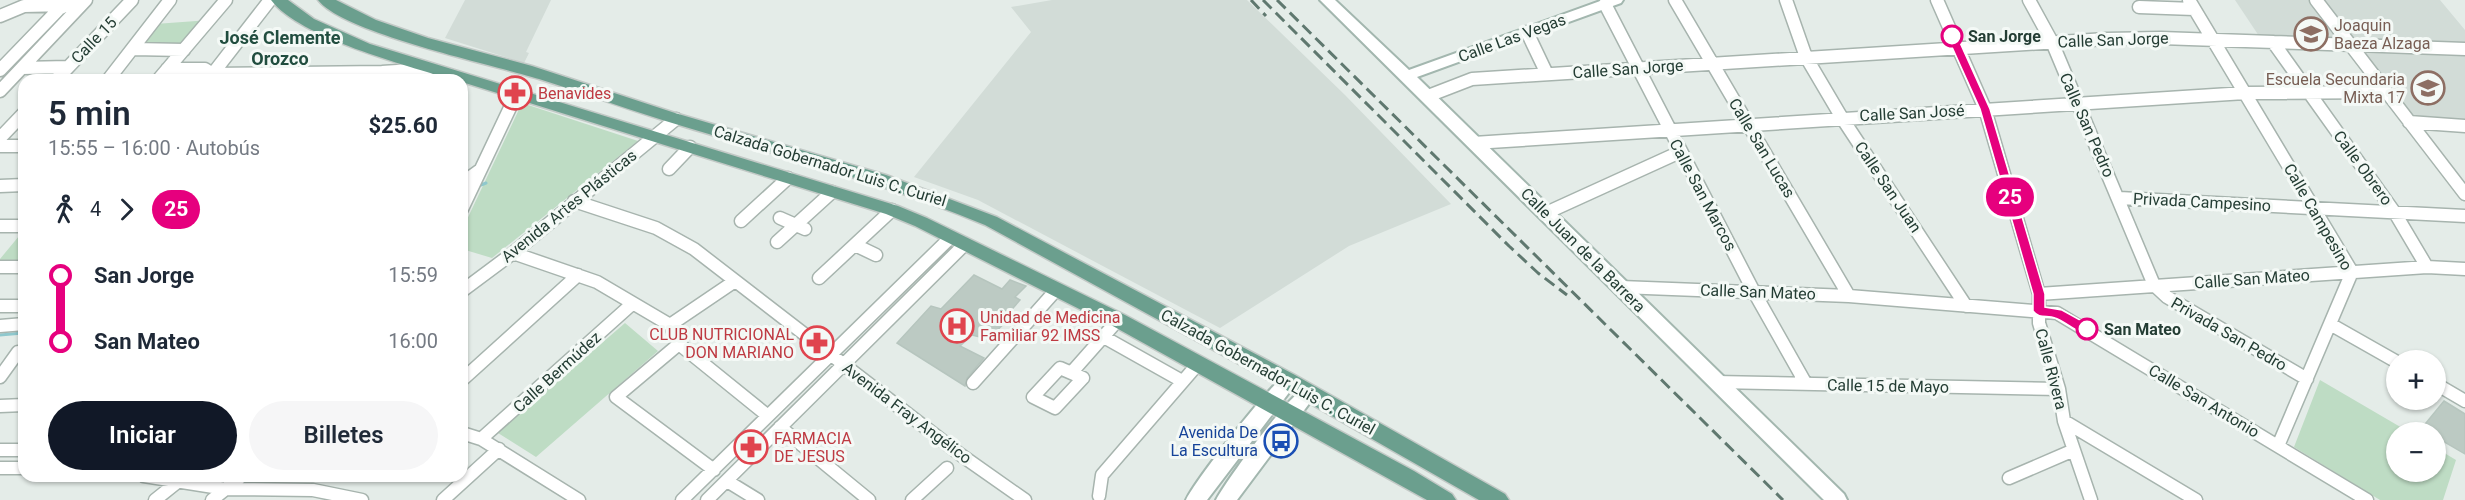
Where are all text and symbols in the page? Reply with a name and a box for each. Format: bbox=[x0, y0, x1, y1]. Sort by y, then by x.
street label: Calle Las Vegas bbox=[1456, 10, 1568, 66]
street label: Calle 15 bbox=[67, 13, 121, 67]
school or university icon: Joaquin Baeza Alzaga bbox=[2293, 16, 2329, 52]
place label: Joaquin Baeza Alzaga bbox=[2334, 16, 2430, 53]
marker: San Jorge bbox=[1941, 25, 1963, 47]
district label: José Clemente Orozco bbox=[219, 27, 341, 69]
place label: San Jorge bbox=[1968, 27, 2041, 46]
street label: Calle San Jorge bbox=[2057, 29, 2169, 51]
street label: Calle San Jorge bbox=[1572, 56, 1684, 82]
street label: Calle San Pedro bbox=[2055, 70, 2119, 180]
place label: Escuela Secundaria Mixta 17 bbox=[2266, 70, 2405, 107]
school or university icon: Escuela Secundaria Mixta 17 bbox=[2410, 70, 2446, 106]
pharmacy icon: Benavides bbox=[497, 75, 533, 111]
place label: Benavides bbox=[538, 84, 611, 103]
text: 5 min bbox=[48, 94, 131, 133]
street label: Calle San Lucas bbox=[1725, 95, 1799, 201]
street label: Calle San José bbox=[1859, 101, 1965, 125]
text: $25.60 bbox=[369, 113, 438, 138]
street label: Calzada Gobernador Luis C. Curiel bbox=[711, 122, 949, 210]
street label: Calle Obrero bbox=[2330, 127, 2396, 209]
text: 15:55 – 16:00 · Autobús bbox=[48, 136, 260, 160]
street label: Calle San Marcos bbox=[1665, 136, 1741, 254]
street label: Calle San Juan bbox=[1851, 138, 1925, 236]
street label: Avenida Artes Plásticas bbox=[498, 146, 640, 266]
street label: Calle Campesino bbox=[2280, 160, 2356, 274]
line badge: 25 bbox=[1983, 178, 2037, 216]
street label: Calle Juan de la Barrera bbox=[1517, 184, 1649, 316]
text: 25 bbox=[1998, 185, 2022, 209]
street label: Privada Campesino bbox=[2133, 189, 2271, 215]
icon: walk bbox=[48, 193, 81, 226]
icon: forward bbox=[110, 193, 143, 226]
text: 4 bbox=[90, 197, 101, 221]
text: 25 bbox=[164, 197, 188, 221]
text: San Jorge bbox=[94, 263, 194, 288]
text: 15:59 bbox=[388, 263, 438, 287]
street label: Calle San Mateo bbox=[2194, 265, 2310, 293]
street label: Calle San Mateo bbox=[1700, 280, 1816, 304]
street label: Privada San Pedro bbox=[2168, 293, 2290, 375]
street label: Calzada Gobernador Luis C. Curiel bbox=[1158, 305, 1378, 439]
hospital icon: Unidad de Medicina Familiar 92 IMSS bbox=[939, 308, 975, 344]
place label: Unidad de Medicina Familiar 92 IMSS bbox=[980, 308, 1120, 345]
marker: San Mateo bbox=[2076, 318, 2098, 340]
place label: San Mateo bbox=[2104, 320, 2181, 339]
place label: CLUB NUTRICIONAL DON MARIANO bbox=[649, 325, 794, 362]
pharmacy icon: CLUB NUTRICIONAL DON MARIANO bbox=[799, 325, 835, 361]
street label: Calle Rivera bbox=[2031, 326, 2071, 412]
street label: Calle Bermúdez bbox=[509, 328, 605, 416]
text: San Mateo bbox=[94, 329, 200, 354]
text: 16:00 bbox=[388, 329, 438, 353]
map controls bbox=[2386, 350, 2446, 482]
button: + bbox=[2386, 350, 2446, 410]
street label: Avenida Fray Angélico bbox=[839, 358, 975, 468]
street label: Calle San Antonio bbox=[2145, 360, 2263, 442]
street label: Calle 15 de Mayo bbox=[1827, 375, 1949, 397]
button: Iniciar bbox=[48, 401, 237, 470]
button: Billetes bbox=[249, 401, 438, 470]
button: − bbox=[2386, 422, 2446, 482]
place label: Avenida De La Escultura bbox=[1170, 423, 1258, 460]
bus stop icon: Avenida De La Escultura bbox=[1263, 423, 1299, 459]
pharmacy icon: FARMACIA DE JESUS bbox=[733, 429, 769, 465]
place label: FARMACIA DE JESUS bbox=[774, 429, 852, 466]

